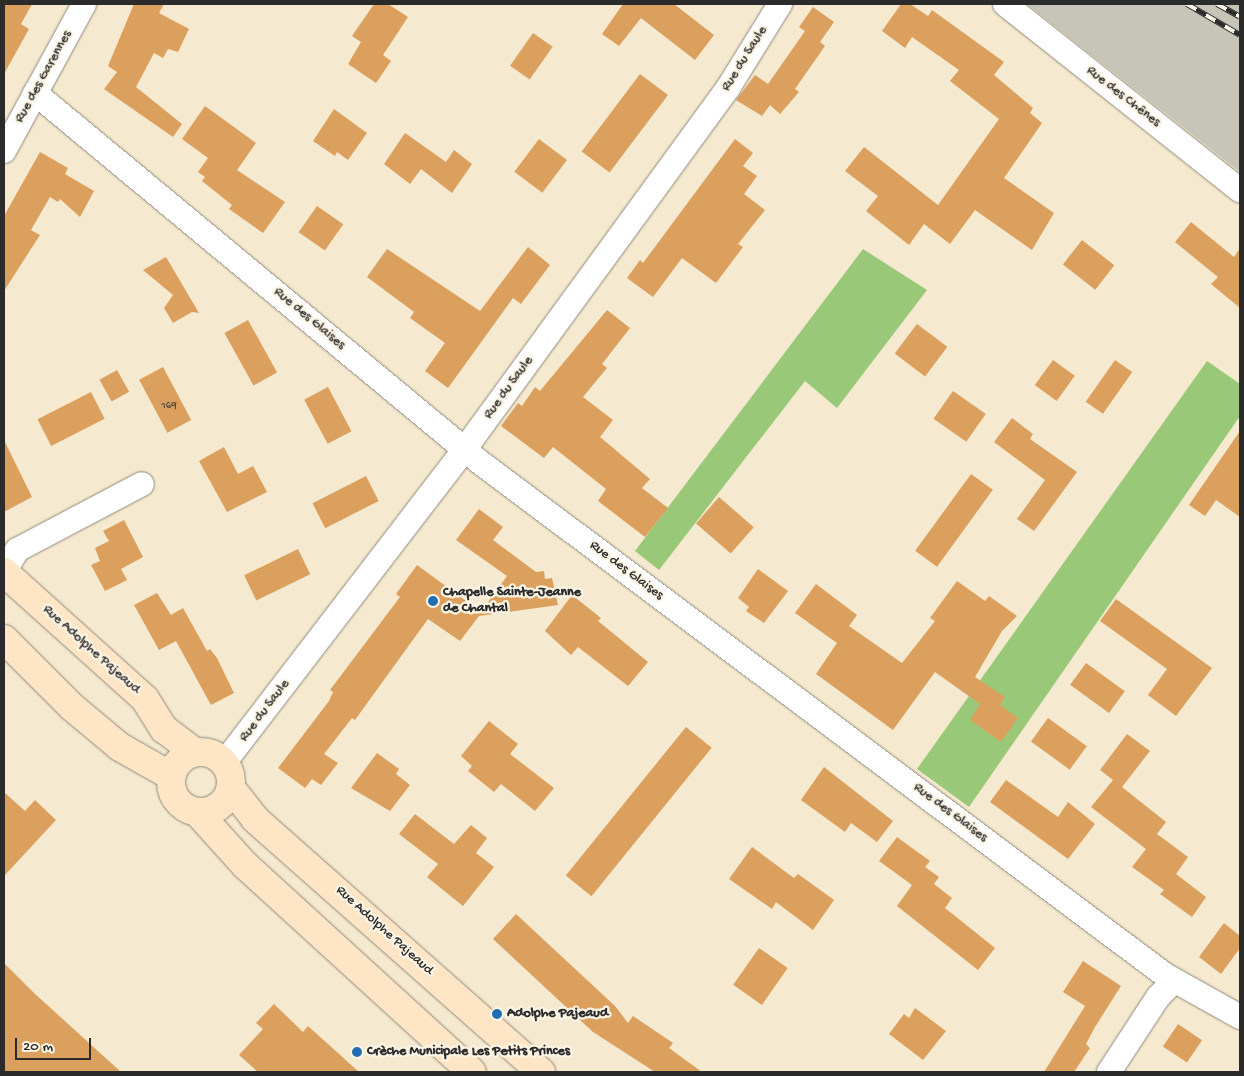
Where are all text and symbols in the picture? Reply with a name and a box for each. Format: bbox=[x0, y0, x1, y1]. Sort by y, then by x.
street label: Rue du Saule bbox=[718, 23, 772, 95]
street label: Rue des Garennes bbox=[12, 28, 76, 126]
street label: Rue des Chênes bbox=[1082, 63, 1164, 131]
street label: Rue des Glaises bbox=[270, 284, 348, 354]
street label: Rue du Saule bbox=[481, 353, 537, 423]
house number: 169 bbox=[161, 399, 177, 413]
street label: Rue des Glaises bbox=[586, 538, 666, 604]
place label: Chapelle Sainte-Jeanne de Chantal bbox=[443, 585, 581, 618]
marker: Chapelle Sainte-Jeanne de Chantal bbox=[427, 595, 439, 607]
street label: Rue Adolphe Pajeaud bbox=[39, 602, 143, 698]
street label: Rue du Saule bbox=[236, 677, 294, 745]
street label: Rue des Glaises bbox=[910, 780, 990, 846]
street label: Rue Adolphe Pajeaud bbox=[332, 883, 436, 979]
place label: Adolphe Pajeaud bbox=[507, 1006, 608, 1022]
marker: Adolphe Pajeaud bbox=[491, 1008, 503, 1020]
scale bar bbox=[18, 1028, 94, 1060]
text: 20 m bbox=[23, 1038, 53, 1056]
place label: Crèche Municipale Les Petits Princes bbox=[367, 1044, 570, 1060]
marker: Crèche Municipale Les Petits Princes bbox=[351, 1046, 363, 1058]

